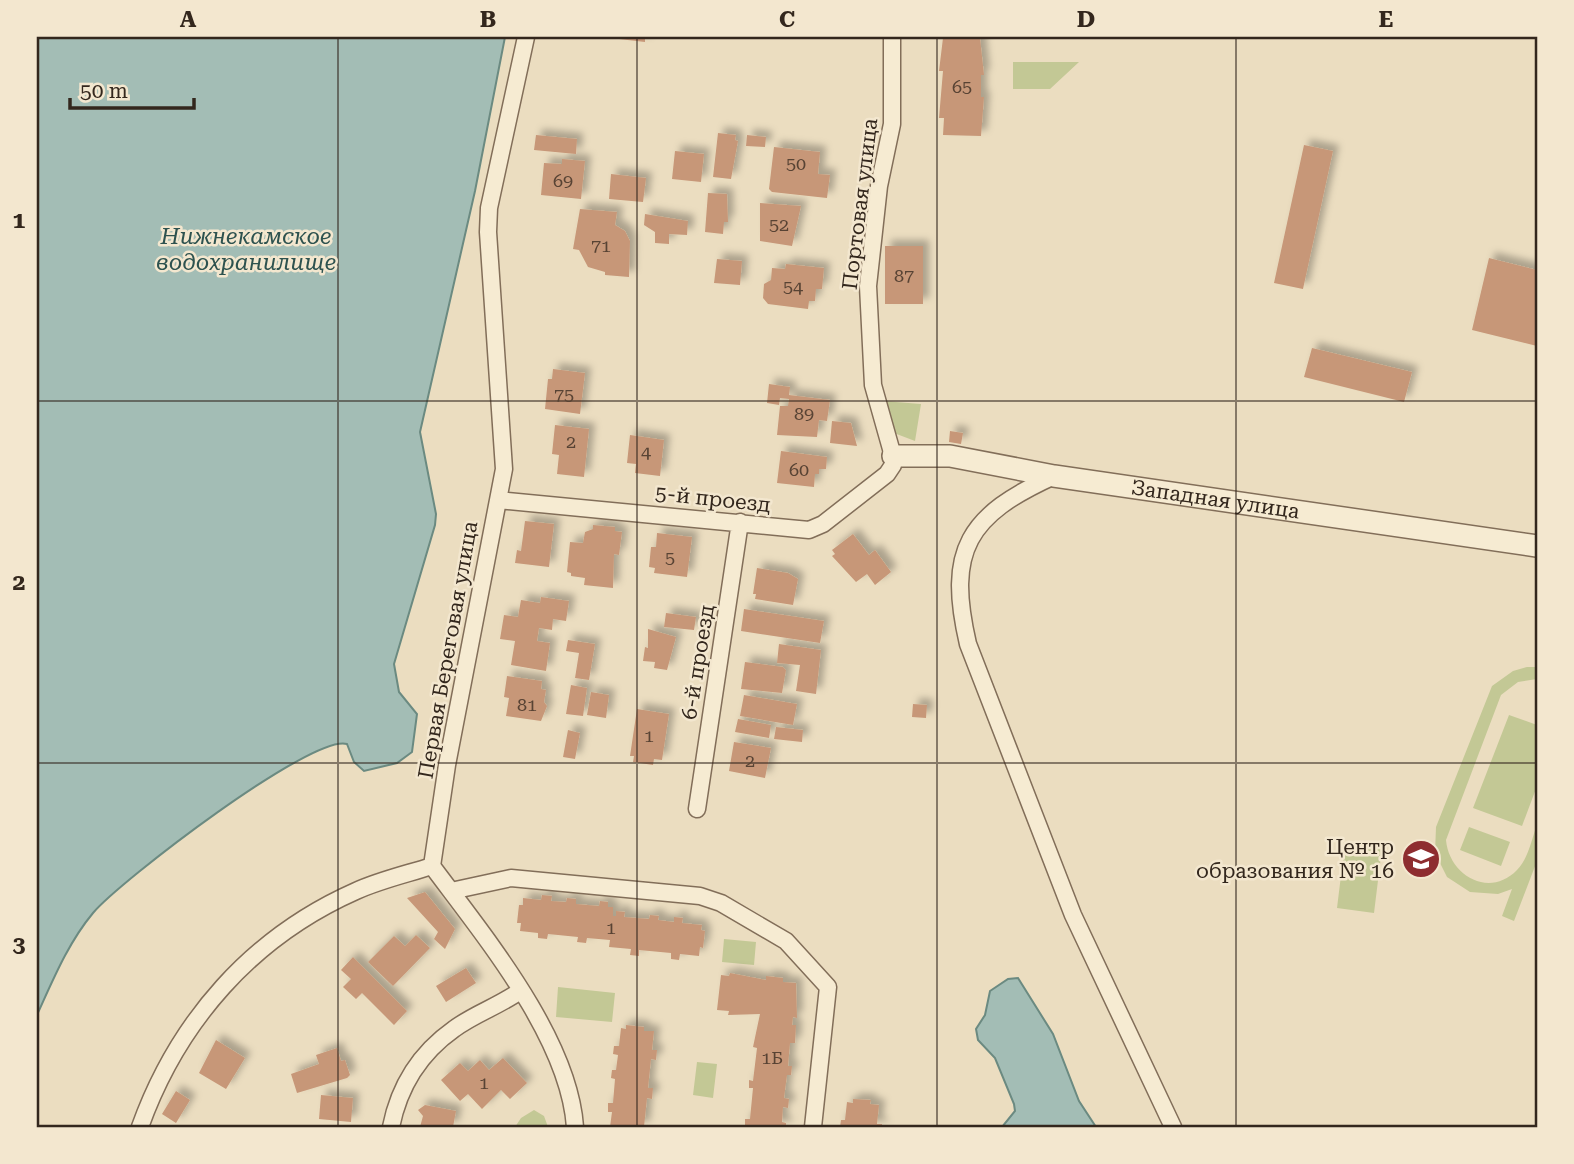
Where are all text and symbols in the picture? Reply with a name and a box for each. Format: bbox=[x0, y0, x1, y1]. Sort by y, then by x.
text: A bbox=[180, 6, 197, 33]
text: B bbox=[480, 6, 496, 33]
text: C bbox=[779, 6, 795, 33]
text: D bbox=[1077, 6, 1095, 33]
text: E bbox=[1379, 6, 1393, 33]
scale bar bbox=[70, 66, 194, 110]
house number: 65 bbox=[952, 76, 972, 97]
text: 50 m bbox=[80, 79, 128, 103]
street label: Портовая улица bbox=[838, 116, 883, 291]
house number: 50 bbox=[786, 153, 806, 174]
house number: 69 bbox=[553, 170, 573, 191]
text: 1 bbox=[13, 207, 26, 234]
house number: 52 bbox=[769, 214, 789, 235]
water label: Нижнекамское водохранилище bbox=[156, 223, 336, 276]
house number: 71 bbox=[591, 235, 611, 256]
house number: 87 bbox=[894, 265, 914, 286]
house number: 54 bbox=[783, 276, 803, 297]
house number: 75 bbox=[554, 384, 574, 405]
house number: 89 bbox=[794, 403, 814, 424]
house number: 2 bbox=[566, 431, 576, 452]
house number: 4 bbox=[641, 441, 651, 462]
house number: 60 bbox=[789, 459, 809, 480]
street label: Западная улица bbox=[1130, 475, 1302, 524]
street label: 5-й проезд bbox=[654, 481, 772, 517]
street label: Первая Береговая улица bbox=[414, 519, 483, 781]
house number: 5 bbox=[665, 547, 675, 568]
text: 2 bbox=[13, 569, 25, 596]
street label: 6-й проезд bbox=[677, 603, 719, 721]
house number: 81 bbox=[517, 694, 537, 715]
house number: 1 bbox=[644, 725, 654, 746]
house number: 2 bbox=[745, 750, 755, 771]
place label: Центр образования № 16 bbox=[1196, 835, 1394, 883]
school or university icon: Центр образования № 16 bbox=[1400, 838, 1442, 880]
house number: 1 bbox=[606, 917, 616, 938]
text: 3 bbox=[13, 931, 26, 958]
house number: 1Б bbox=[761, 1047, 783, 1068]
house number: 1 bbox=[479, 1072, 489, 1093]

